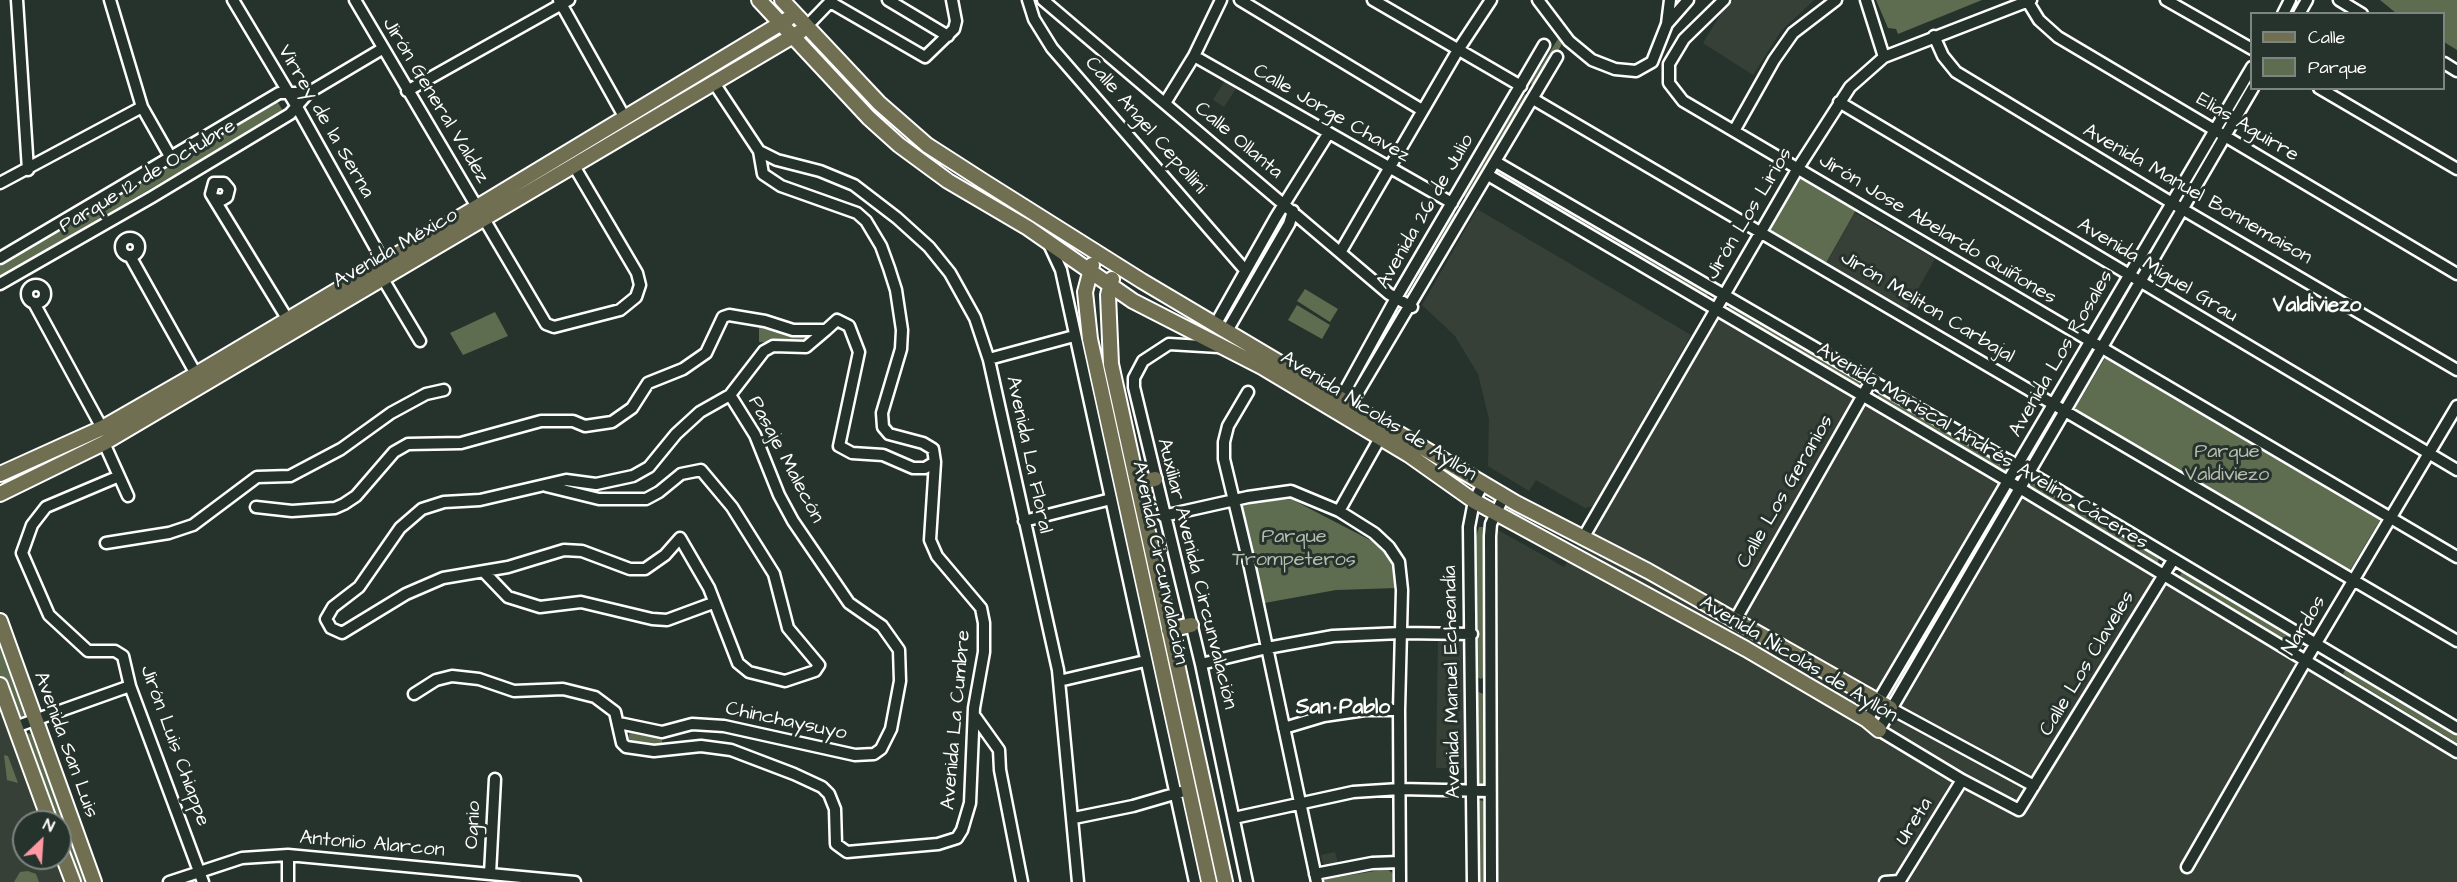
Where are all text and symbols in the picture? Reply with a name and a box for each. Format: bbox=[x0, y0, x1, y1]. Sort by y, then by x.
legend bbox=[2250, 12, 2445, 90]
street label: Jirón General Valdez bbox=[376, 14, 494, 188]
text: Calle bbox=[2308, 25, 2345, 50]
street label: Virrey de la Serna bbox=[271, 41, 379, 203]
street label: Calle Angel Cepollini bbox=[1079, 52, 1211, 200]
text: Parque bbox=[2308, 55, 2367, 80]
street label: Calle Jorge Chavez bbox=[1248, 59, 1414, 169]
street label: Elias Aguirre bbox=[2191, 88, 2303, 168]
street label: Calle Ollanta bbox=[1189, 97, 1287, 185]
street label: Parque 12 de Octubre bbox=[55, 115, 241, 239]
street label: Avenida Manuel Bonnemaison bbox=[2078, 119, 2316, 271]
street label: Avenida 26 de Julio bbox=[1372, 130, 1480, 294]
street label: Jirón Los Lirios bbox=[1701, 144, 1799, 284]
street label: Jirón Jose Abelardo Quiñones bbox=[1814, 149, 2060, 311]
street label: Avenida México bbox=[330, 204, 462, 294]
street label: Avenida Miguel Grau bbox=[2073, 214, 2241, 328]
street label: Jirón Meliton Carbajal bbox=[1836, 247, 2018, 369]
street label: Avenida Los Rosales bbox=[2005, 266, 2119, 442]
district label: Valdiviezo bbox=[2273, 294, 2361, 320]
street label: Avenida Mariscal Andrés Avelino Cáceres bbox=[1812, 338, 2152, 556]
street label: Avenida Nicolás de Ayllón bbox=[1276, 347, 1480, 487]
street label: Avenida La Floral bbox=[1000, 374, 1056, 536]
street label: Pasaje Malecón bbox=[742, 393, 828, 527]
street label: Calle Los Geranios bbox=[1732, 411, 1840, 573]
street label: Auxiliar Avenida Circunvalación bbox=[1151, 436, 1241, 712]
park label: Parque Valdiviezo bbox=[2185, 441, 2269, 488]
street label: Avenida Circunvalación bbox=[1126, 459, 1192, 667]
park label: Parque Trompeteros bbox=[1232, 526, 1356, 573]
street label: Avenida Manuel Echeandía bbox=[1439, 565, 1467, 799]
street label: Calle Los Claveles bbox=[2035, 587, 2141, 741]
street label: Avenida Nicolás de Ayllón bbox=[1695, 591, 1901, 729]
street label: Nardos bbox=[2278, 592, 2332, 660]
street label: Avenida La Cumbre bbox=[937, 629, 977, 811]
street label: Jirón Luis Chiappe bbox=[134, 662, 214, 830]
street label: Avenida San Luis bbox=[27, 669, 103, 821]
district label: San Pablo bbox=[1296, 696, 1390, 722]
street label: Chinchaysuyo bbox=[723, 697, 849, 747]
street label: Ureta bbox=[1891, 794, 1939, 850]
street label: Ognio bbox=[461, 800, 487, 850]
north arrow bbox=[12, 810, 72, 870]
text: N bbox=[40, 813, 58, 838]
street label: Antonio Alarcon bbox=[298, 827, 446, 863]

